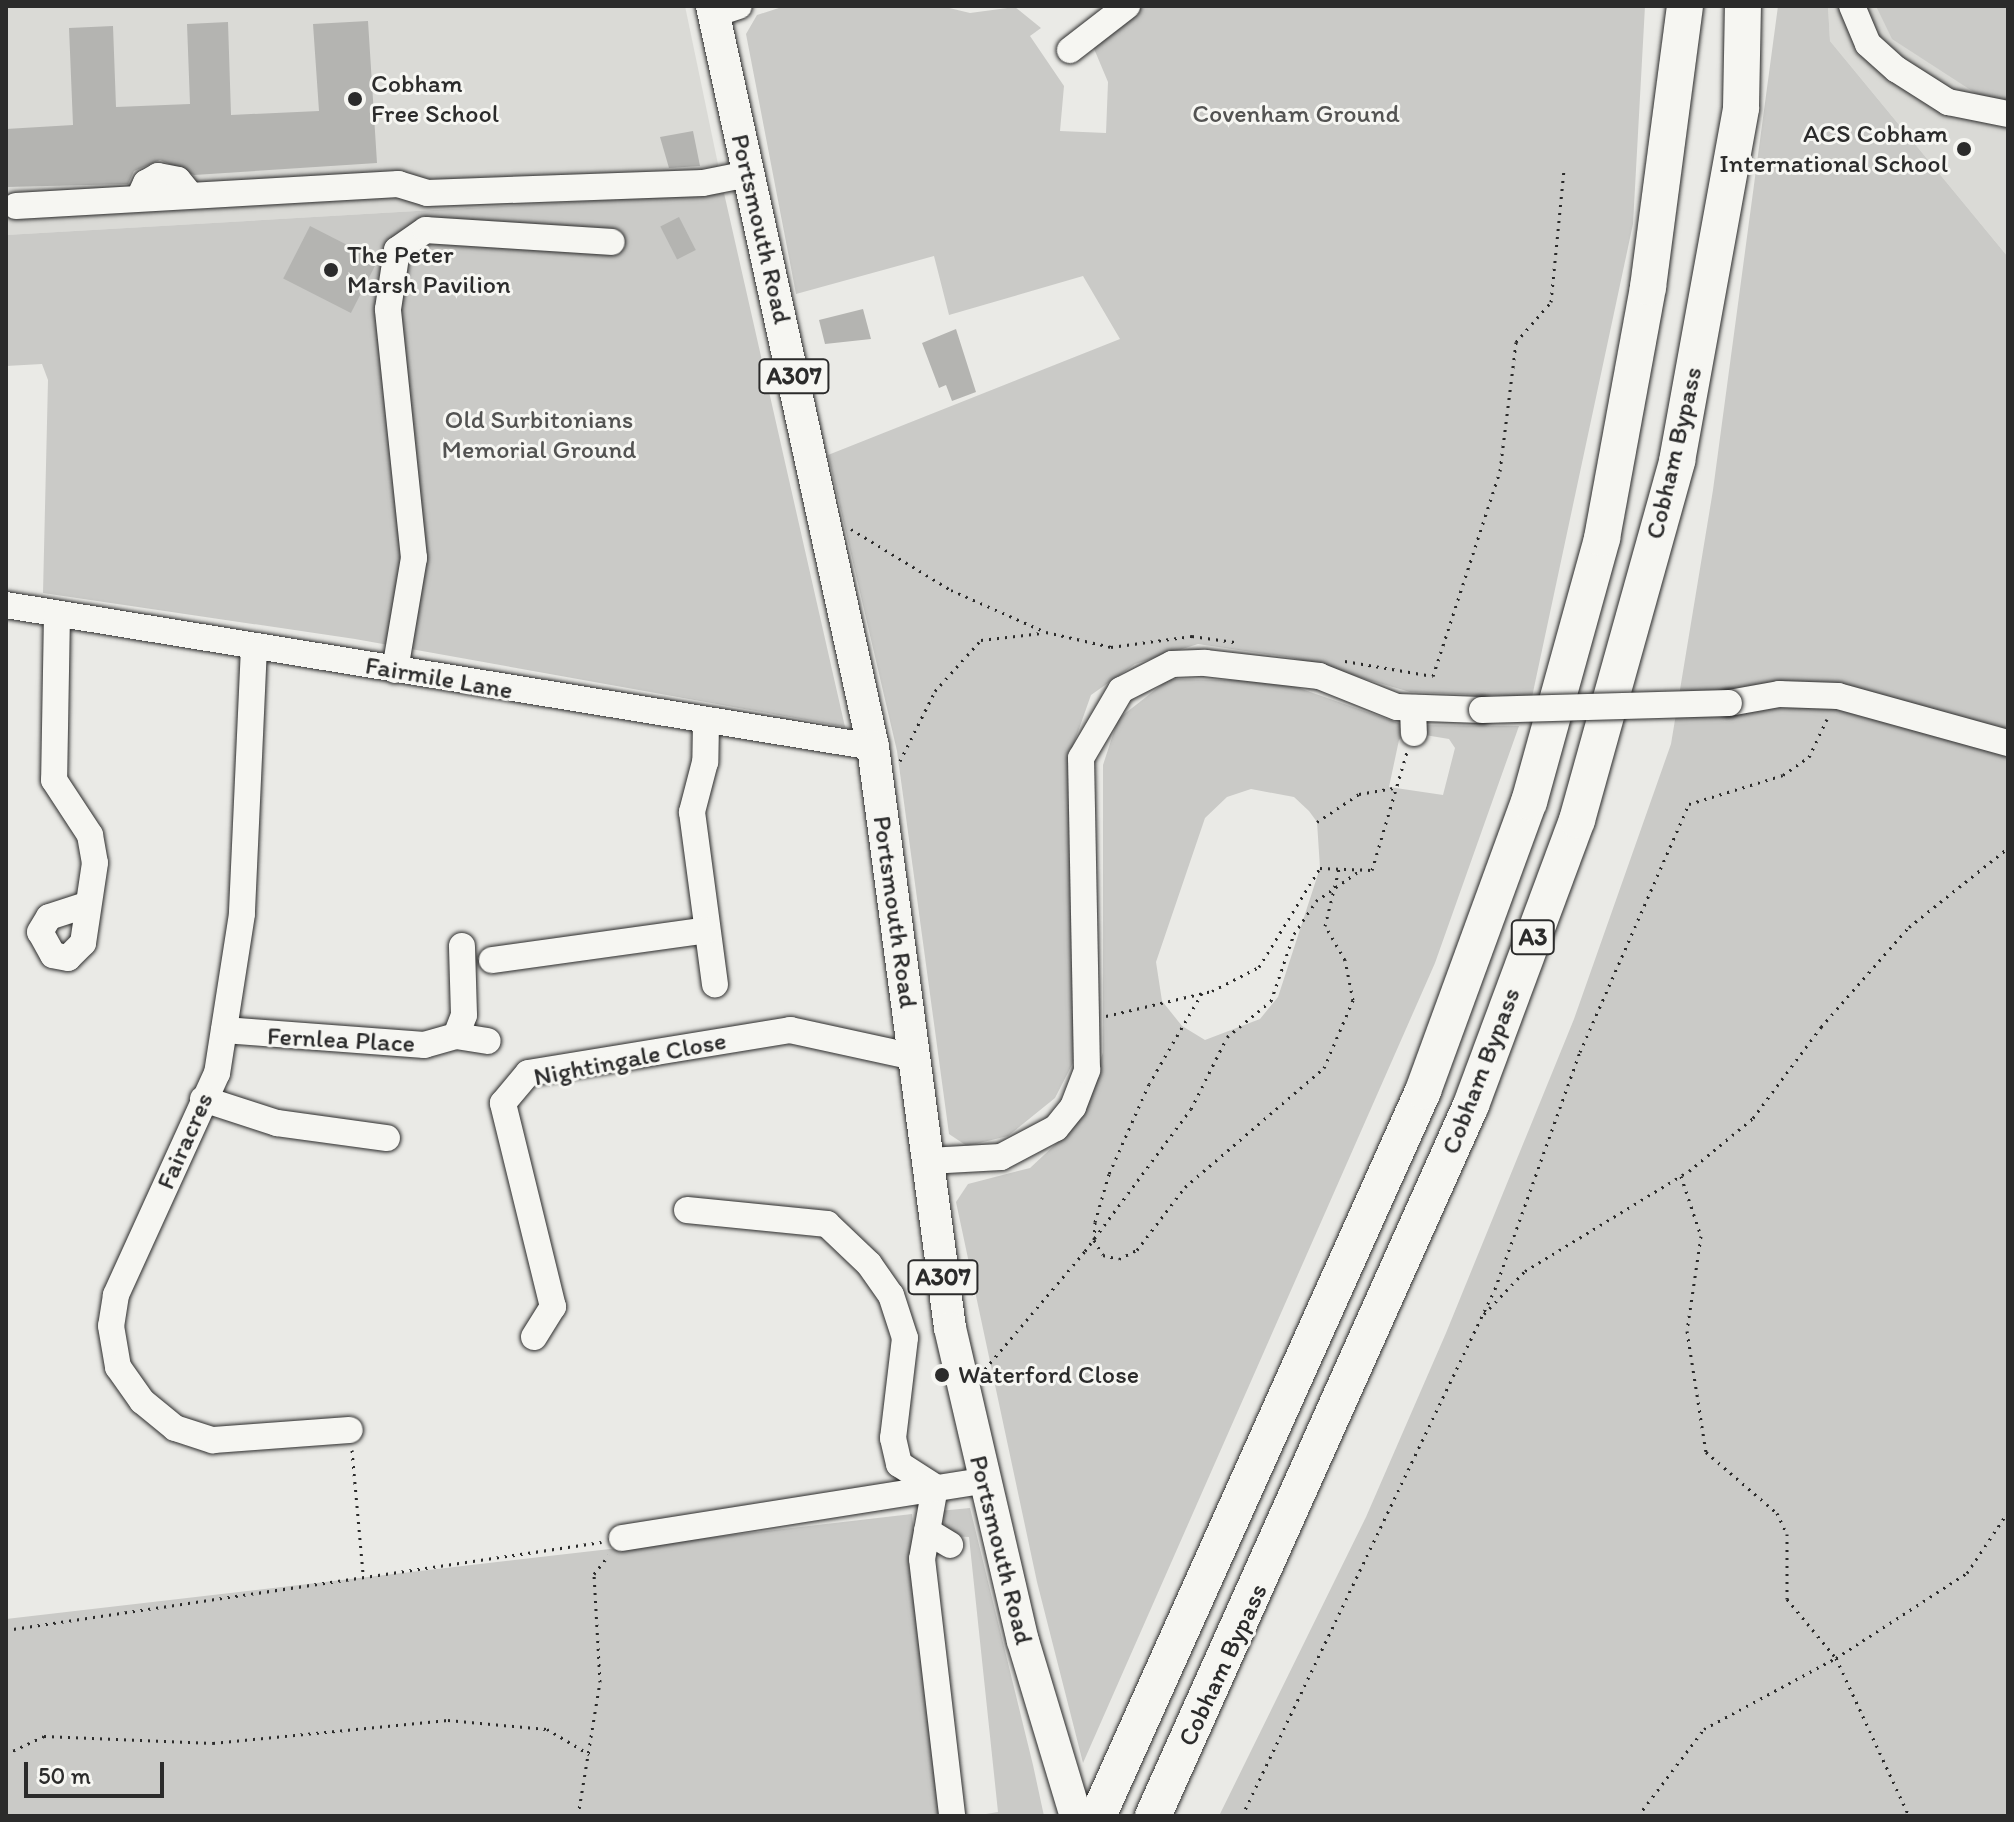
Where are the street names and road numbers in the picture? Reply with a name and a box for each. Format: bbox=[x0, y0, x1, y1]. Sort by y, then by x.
street label: Portsmouth Road bbox=[724, 131, 798, 327]
road number: A307 bbox=[758, 356, 830, 396]
street label: Cobham Bypass bbox=[1639, 364, 1709, 542]
street label: Fairmile Lane bbox=[363, 650, 515, 706]
street label: Portsmouth Road bbox=[866, 814, 924, 1010]
road number: A3 bbox=[1509, 917, 1557, 957]
street label: Cobham Bypass bbox=[1435, 983, 1527, 1159]
street label: Fernlea Place bbox=[266, 1021, 416, 1059]
street label: Nightingale Close bbox=[531, 1025, 729, 1093]
street label: Fairacres bbox=[150, 1088, 220, 1194]
road number: A307 bbox=[907, 1257, 979, 1297]
street label: Portsmouth Road bbox=[962, 1452, 1040, 1648]
street label: Cobham Bypass bbox=[1172, 1579, 1274, 1751]

